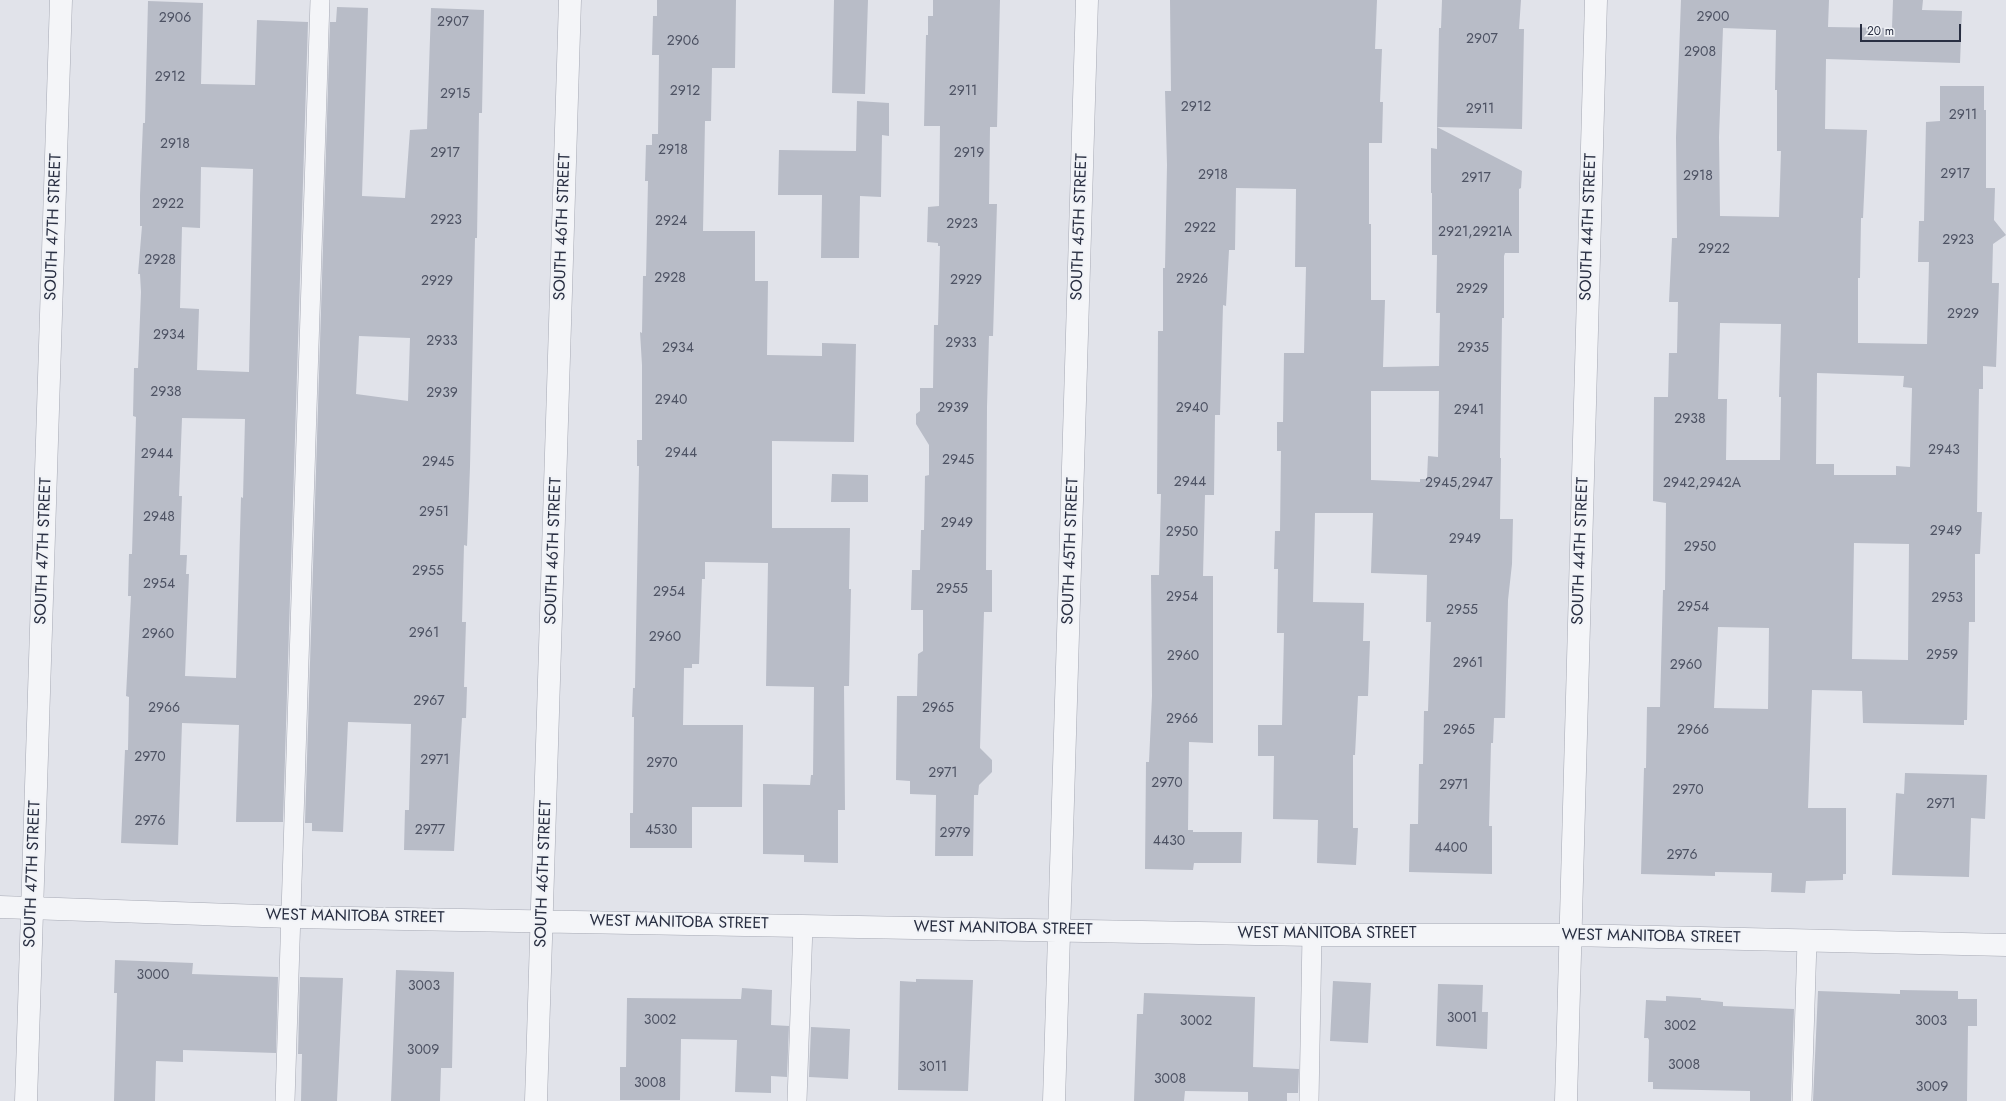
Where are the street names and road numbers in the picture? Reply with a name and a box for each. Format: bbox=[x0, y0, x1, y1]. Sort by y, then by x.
street label: SOUTH 47TH STREET bbox=[42, 153, 66, 301]
street label: SOUTH 46TH STREET bbox=[551, 153, 575, 301]
street label: SOUTH 45TH STREET bbox=[1068, 153, 1092, 301]
street label: SOUTH 44TH STREET bbox=[1577, 153, 1601, 301]
street label: SOUTH 47TH STREET bbox=[32, 477, 56, 625]
street label: SOUTH 46TH STREET bbox=[542, 477, 566, 625]
street label: SOUTH 45TH STREET bbox=[1059, 477, 1083, 625]
street label: SOUTH 44TH STREET bbox=[1569, 477, 1593, 625]
street label: SOUTH 47TH STREET bbox=[21, 800, 45, 948]
street label: SOUTH 46TH STREET bbox=[532, 800, 556, 948]
street label: WEST MANITOBA STREET bbox=[265, 906, 445, 928]
street label: WEST MANITOBA STREET bbox=[589, 912, 769, 934]
street label: WEST MANITOBA STREET bbox=[913, 918, 1093, 940]
street label: WEST MANITOBA STREET bbox=[1237, 924, 1417, 944]
street label: WEST MANITOBA STREET bbox=[1561, 926, 1741, 948]

